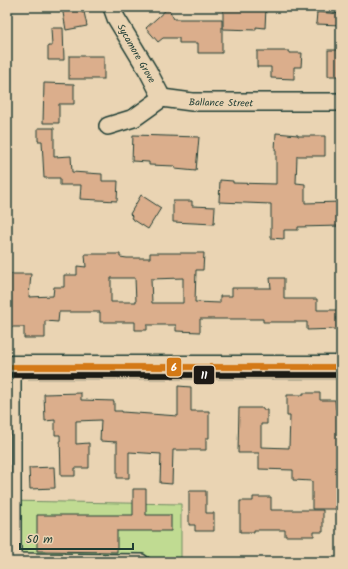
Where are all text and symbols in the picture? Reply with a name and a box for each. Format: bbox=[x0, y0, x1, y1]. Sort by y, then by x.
street label: Sycamore Grove bbox=[113, 21, 160, 87]
street label: Ballance Street bbox=[189, 94, 253, 112]
line badge: 6 bbox=[166, 357, 182, 377]
text: 6 bbox=[171, 359, 177, 377]
line badge: 11 bbox=[193, 365, 215, 385]
text: 11 bbox=[201, 367, 208, 385]
scale bar bbox=[20, 525, 133, 551]
text: 50 m bbox=[26, 530, 53, 549]

